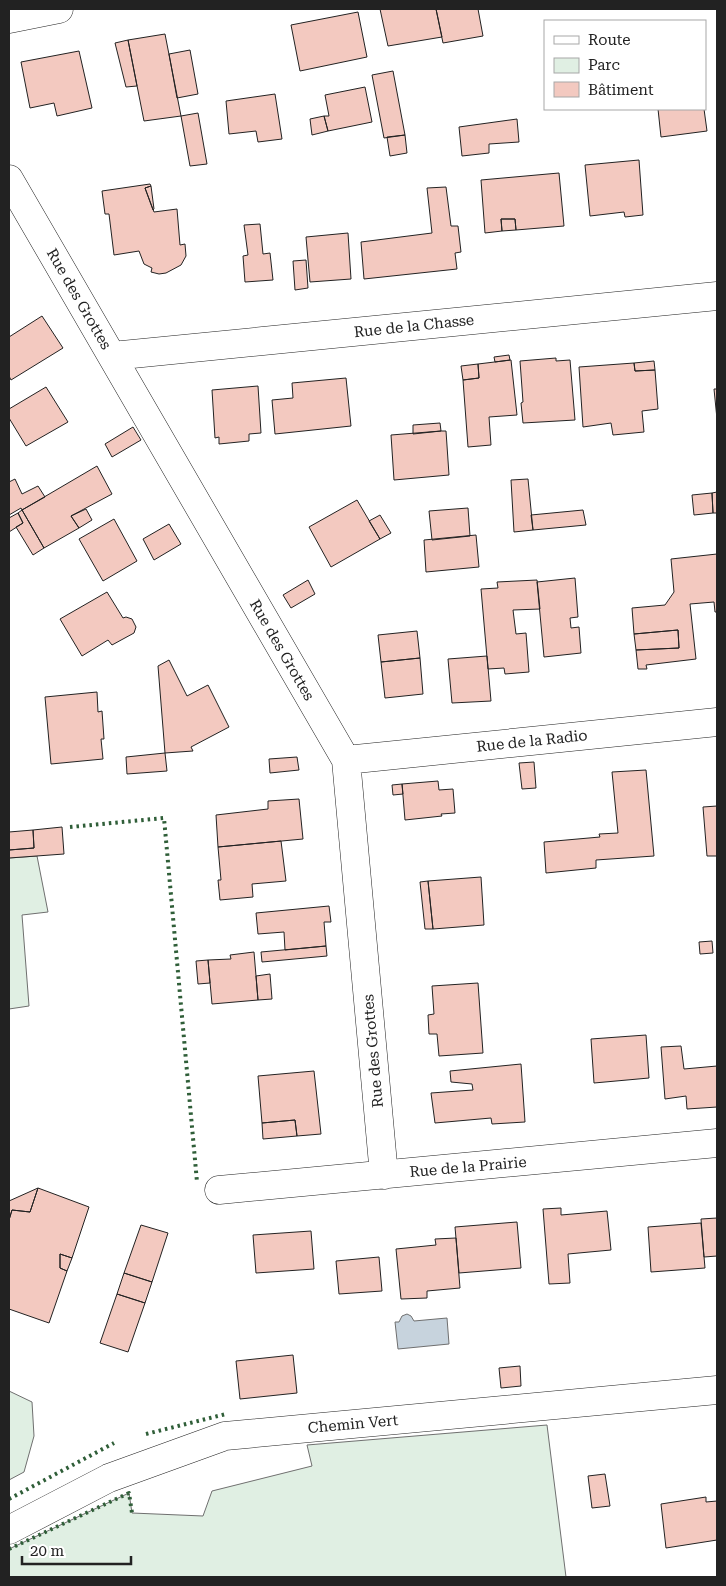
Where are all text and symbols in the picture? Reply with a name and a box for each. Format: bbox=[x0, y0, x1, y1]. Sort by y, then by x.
legend bbox=[544, 20, 706, 110]
text: Route bbox=[588, 31, 630, 49]
text: Parc bbox=[588, 56, 620, 74]
text: Bâtiment bbox=[588, 81, 654, 99]
street label: Rue des Grottes bbox=[43, 245, 115, 353]
street label: Rue de la Chasse bbox=[353, 311, 475, 341]
street label: Rue des Grottes bbox=[246, 596, 318, 704]
street label: Rue de la Radio bbox=[476, 726, 588, 756]
street label: Rue des Grottes bbox=[359, 994, 387, 1108]
street label: Rue de la Prairie bbox=[409, 1153, 527, 1181]
street label: Chemin Vert bbox=[307, 1411, 399, 1437]
scale bar bbox=[22, 1534, 131, 1566]
text: 20 m bbox=[30, 1542, 65, 1560]

